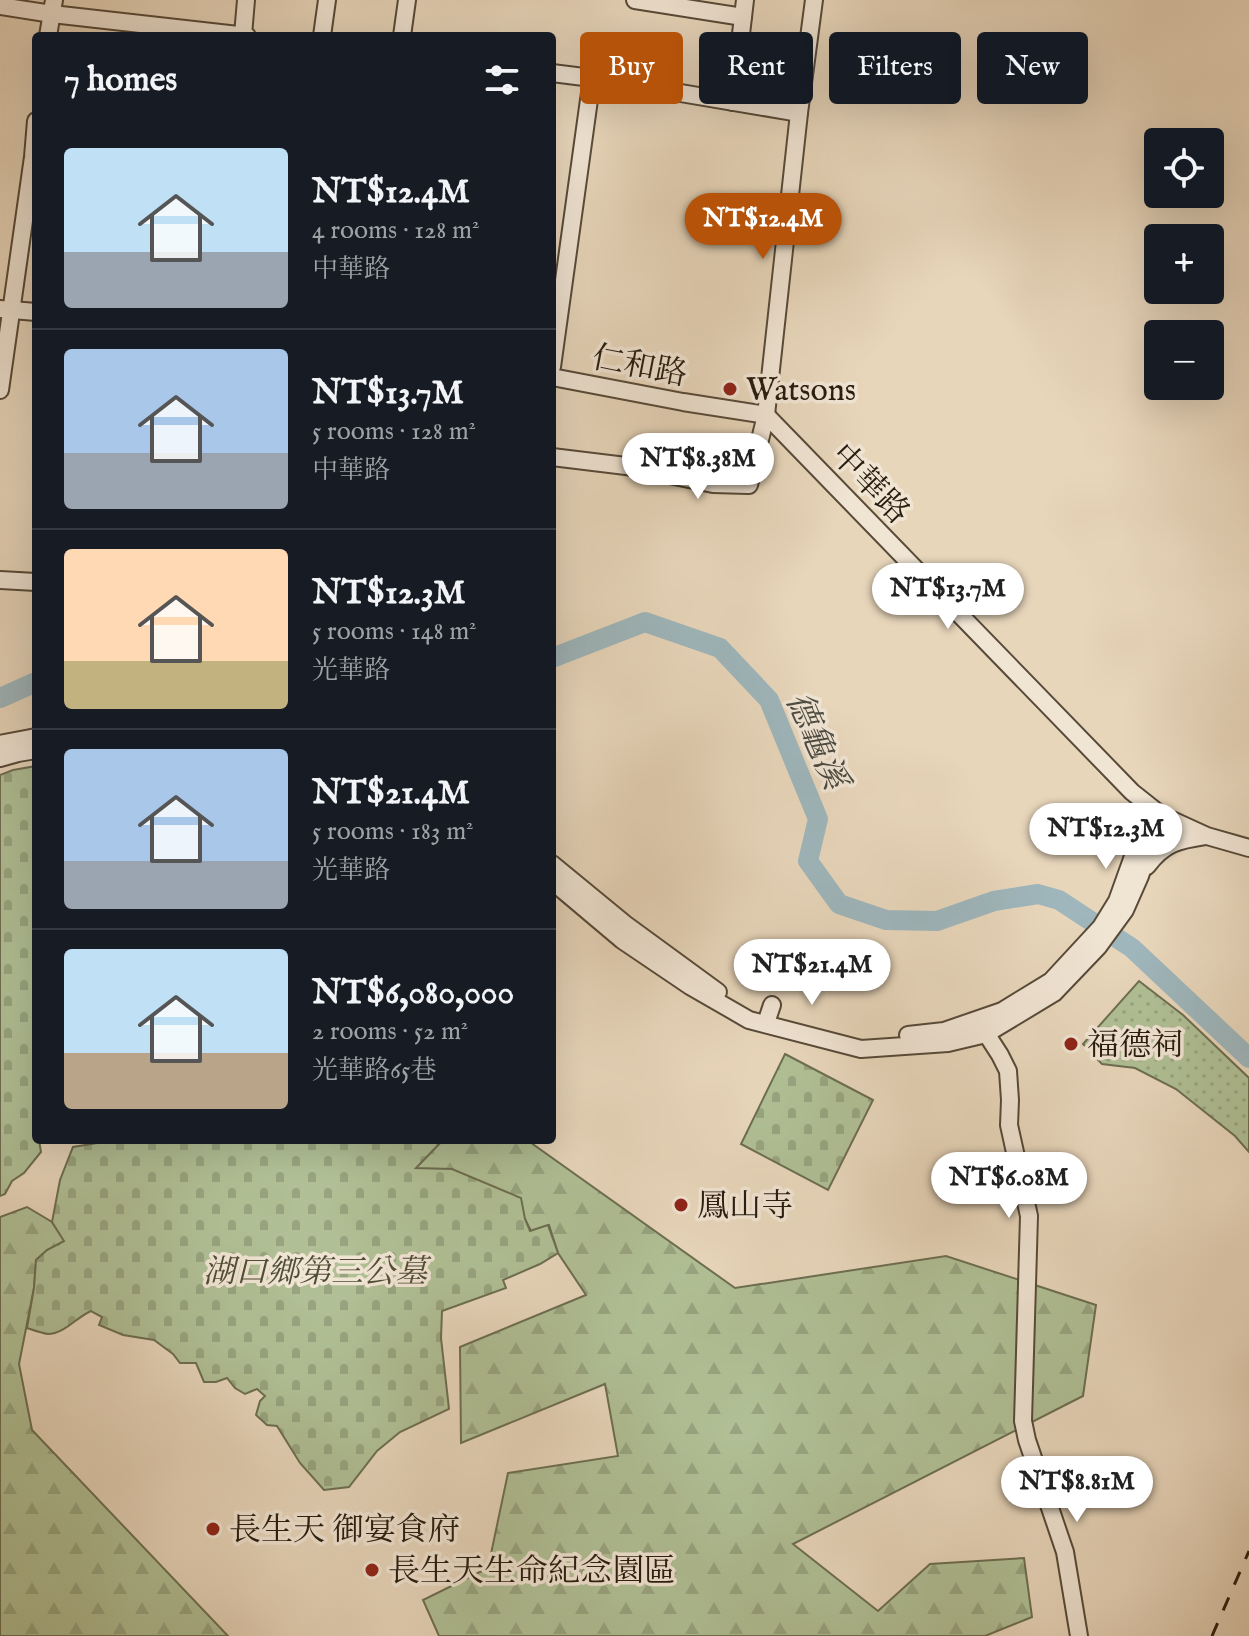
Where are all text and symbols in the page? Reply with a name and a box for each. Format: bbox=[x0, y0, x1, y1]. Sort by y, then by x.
chip: Buy bbox=[580, 32, 683, 104]
chip: Rent bbox=[699, 32, 813, 104]
chip: Filters bbox=[829, 32, 961, 104]
chip: New bbox=[977, 32, 1088, 104]
icon: filters bbox=[480, 58, 524, 102]
text: 7 homes bbox=[64, 59, 177, 102]
map controls bbox=[1144, 128, 1224, 400]
button: locate bbox=[1144, 128, 1224, 208]
text: NT$12.4M bbox=[312, 171, 470, 214]
icon: home bbox=[128, 180, 224, 276]
pin: NT$12.4M bbox=[680, 193, 846, 261]
text: NT$12.4M bbox=[703, 202, 823, 235]
text: 4 rooms · 128 m² bbox=[312, 214, 479, 247]
button: + bbox=[1144, 224, 1224, 304]
text: 中華路 bbox=[312, 253, 390, 286]
button: − bbox=[1144, 320, 1224, 400]
street label: 仁和路 bbox=[588, 338, 691, 397]
place label: Watsons bbox=[746, 371, 856, 412]
text: NT$13.7M bbox=[312, 372, 464, 415]
marker: Watsons bbox=[721, 380, 739, 398]
icon: home bbox=[128, 381, 224, 477]
text: 5 rooms · 128 m² bbox=[312, 415, 476, 448]
pin: NT$8.38M bbox=[615, 433, 781, 501]
street label: 中華路 bbox=[821, 436, 917, 534]
text: NT$8.38M bbox=[640, 442, 756, 475]
text: 中華路 bbox=[312, 454, 390, 487]
pin: NT$13.7M bbox=[865, 563, 1031, 631]
text: NT$12.3M bbox=[312, 572, 466, 615]
text: NT$13.7M bbox=[890, 572, 1006, 605]
icon: home bbox=[128, 581, 224, 677]
text: 5 rooms · 148 m² bbox=[312, 615, 477, 648]
text: 光華路 bbox=[312, 654, 390, 687]
water label: 德龜溪 bbox=[775, 686, 858, 800]
text: NT$21.4M bbox=[312, 772, 470, 815]
icon: home bbox=[128, 781, 224, 877]
pin: NT$12.3M bbox=[1023, 803, 1189, 871]
text: NT$12.3M bbox=[1047, 812, 1165, 845]
text: 5 rooms · 183 m² bbox=[312, 815, 474, 848]
text: 光華路 bbox=[312, 854, 390, 887]
pin: NT$21.4M bbox=[729, 939, 895, 1007]
text: NT$21.4M bbox=[752, 948, 872, 981]
text: NT$6,080,000 bbox=[312, 972, 514, 1015]
icon: home bbox=[128, 981, 224, 1077]
text: 2 rooms · 52 m² bbox=[312, 1015, 468, 1048]
place label: 福德祠 bbox=[1087, 1026, 1183, 1067]
marker: 福德祠 bbox=[1062, 1035, 1080, 1053]
text: 光華路65巷 bbox=[312, 1054, 436, 1087]
pin: NT$6.08M bbox=[926, 1152, 1092, 1220]
text: NT$6.08M bbox=[949, 1161, 1069, 1194]
place label: 鳳山寺 bbox=[697, 1187, 793, 1228]
marker: 鳳山寺 bbox=[672, 1196, 690, 1214]
park label: 湖口鄉第三公墓 bbox=[203, 1253, 432, 1294]
pin: NT$8.81M bbox=[994, 1456, 1160, 1524]
text: NT$8.81M bbox=[1019, 1465, 1135, 1498]
place label: 長生天 御宴食府 bbox=[229, 1511, 460, 1552]
marker: 長生天 御宴食府 bbox=[204, 1520, 222, 1538]
place label: 長生天生命紀念園區 bbox=[388, 1552, 676, 1593]
marker: 長生天生命紀念園區 bbox=[363, 1561, 381, 1579]

